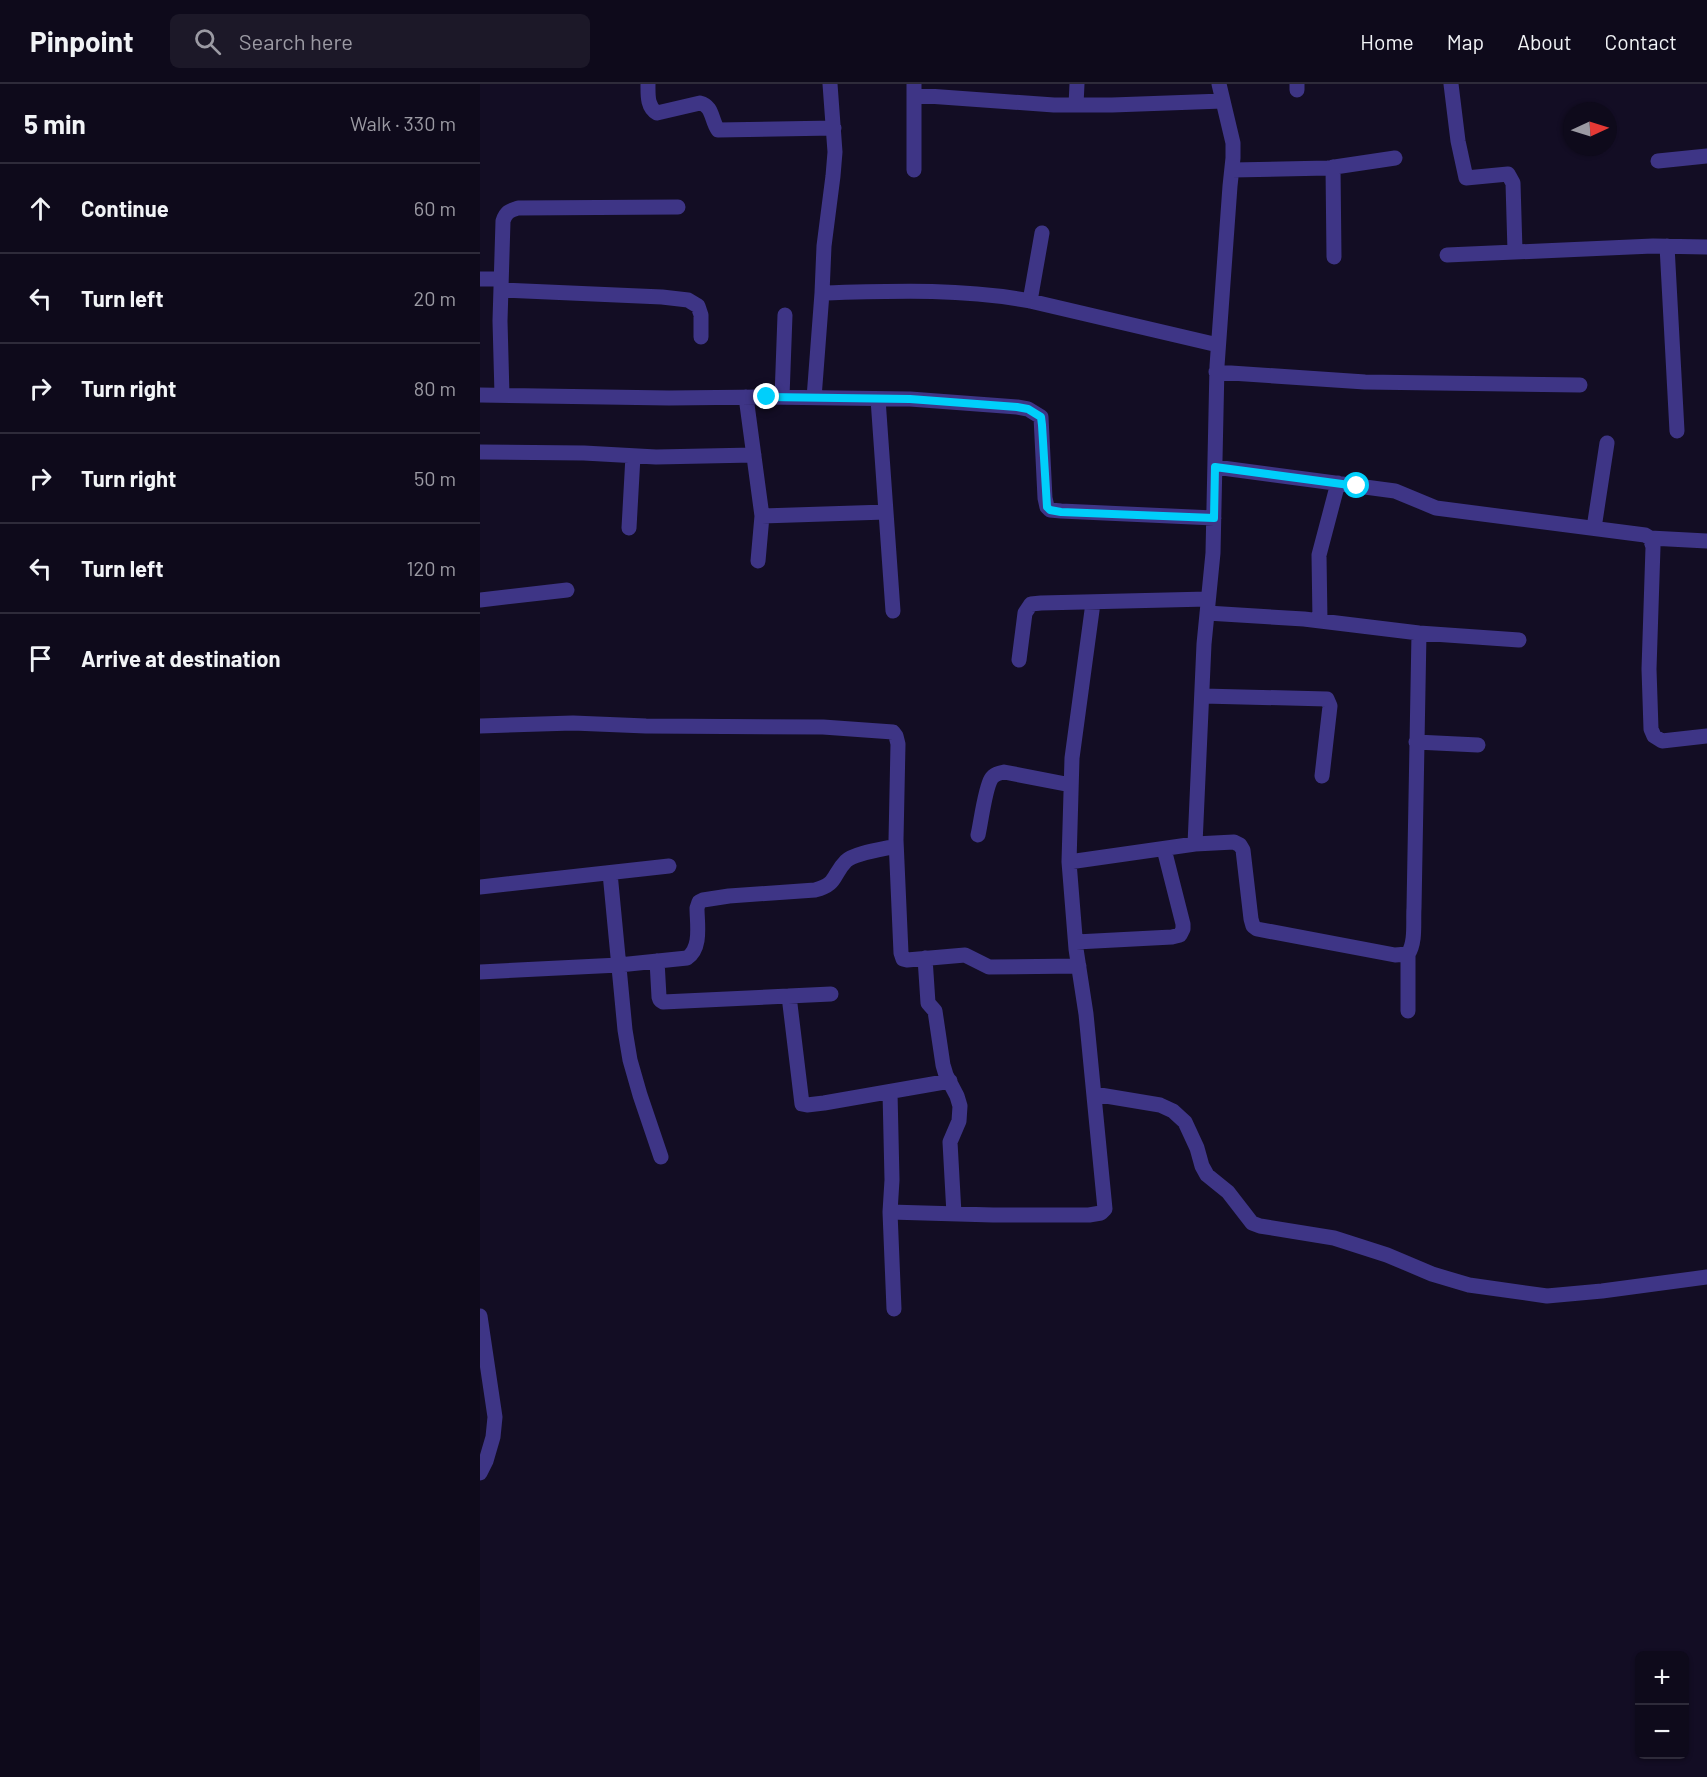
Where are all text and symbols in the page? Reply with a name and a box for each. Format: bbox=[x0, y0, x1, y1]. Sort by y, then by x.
search box bbox=[170, 14, 590, 68]
text: Pinpoint bbox=[30, 24, 134, 58]
icon: search bbox=[191, 25, 224, 58]
text: Search here bbox=[239, 28, 353, 54]
text: Home bbox=[1360, 29, 1414, 54]
text: Map bbox=[1447, 29, 1484, 54]
text: About bbox=[1517, 29, 1572, 54]
text: Contact bbox=[1605, 29, 1677, 54]
north arrow bbox=[1563, 102, 1617, 156]
text: 5 min bbox=[24, 108, 86, 139]
text: Walk · 330 m bbox=[350, 111, 456, 135]
icon: ahead bbox=[24, 192, 57, 225]
text: Continue bbox=[81, 195, 169, 221]
text: 60 m bbox=[414, 196, 456, 220]
icon: left bbox=[24, 282, 57, 315]
text: Turn left bbox=[81, 285, 164, 311]
text: 20 m bbox=[413, 286, 456, 310]
icon: right bbox=[24, 372, 57, 405]
text: Turn right bbox=[81, 375, 176, 401]
text: 80 m bbox=[414, 376, 456, 400]
route end bbox=[753, 383, 779, 409]
icon: right bbox=[24, 462, 57, 495]
text: Turn right bbox=[81, 465, 176, 491]
text: 50 m bbox=[414, 466, 456, 490]
route start bbox=[1343, 472, 1369, 498]
icon: left bbox=[24, 552, 57, 585]
text: Turn left bbox=[81, 555, 164, 581]
text: 120 m bbox=[406, 556, 456, 580]
icon: arrive bbox=[24, 642, 57, 675]
text: Arrive at destination bbox=[81, 645, 280, 671]
map controls bbox=[1635, 1651, 1689, 1759]
button: + bbox=[1635, 1651, 1689, 1705]
button: − bbox=[1635, 1705, 1689, 1759]

